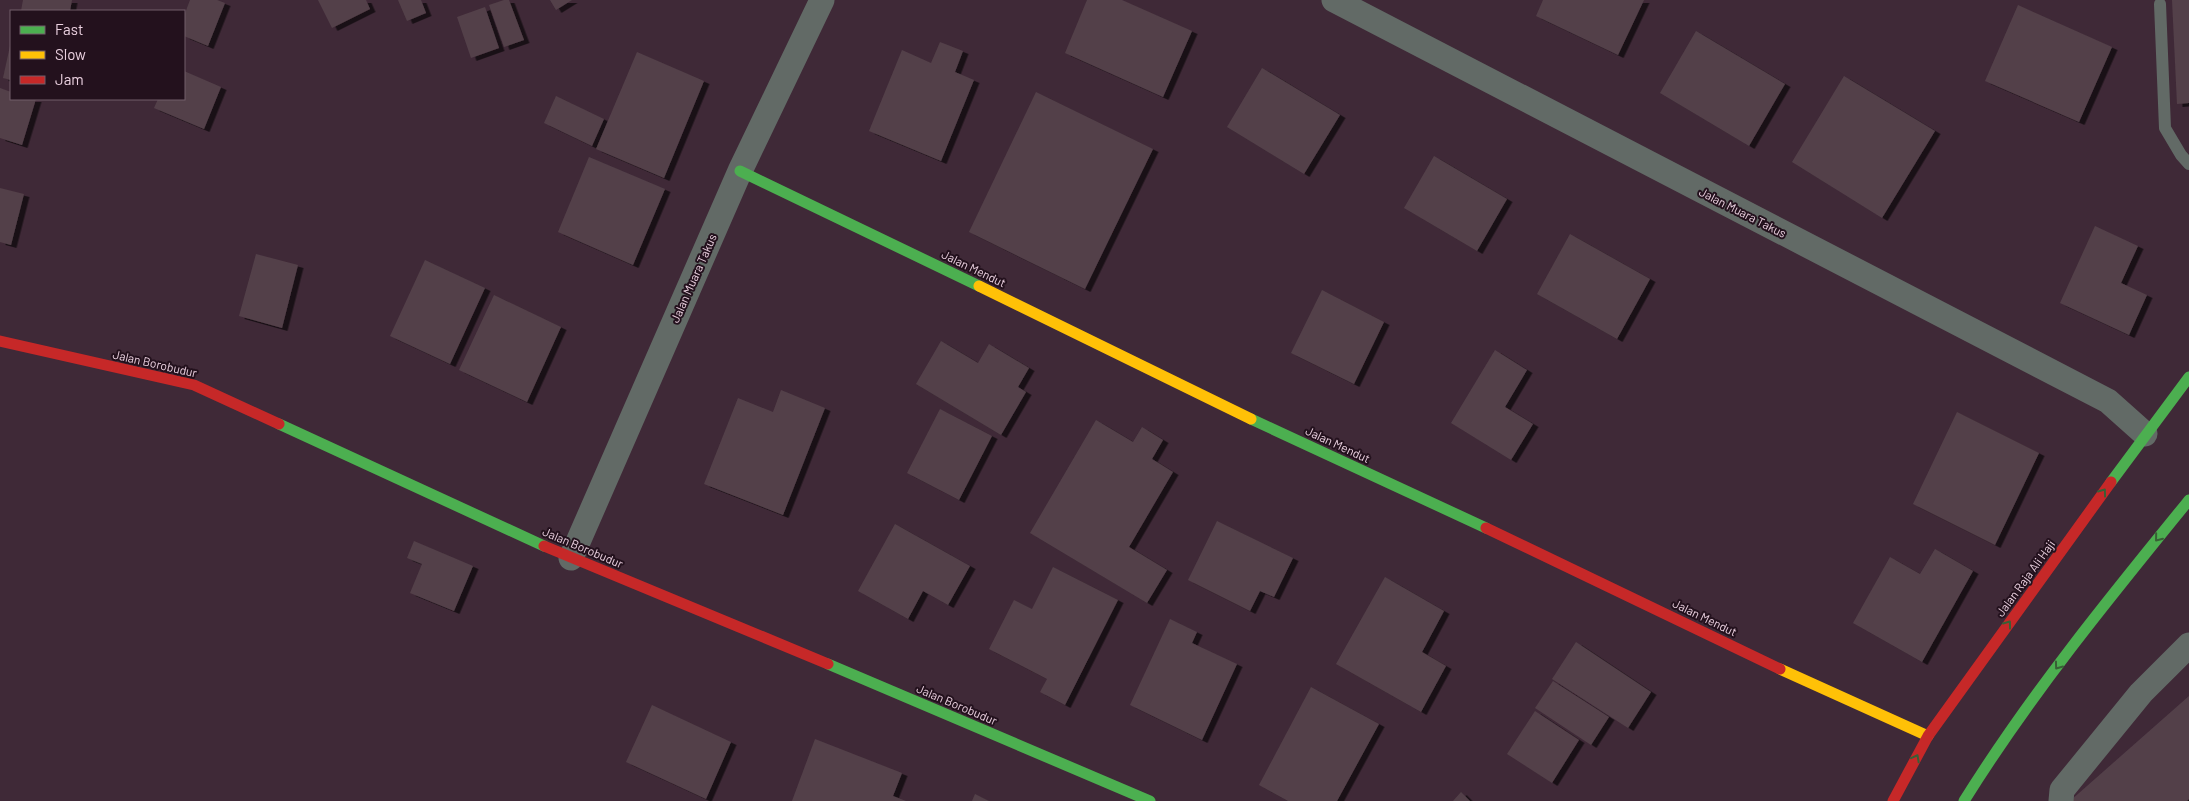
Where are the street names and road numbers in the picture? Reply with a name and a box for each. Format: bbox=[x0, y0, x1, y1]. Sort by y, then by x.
street label: Jalan Muara Takus bbox=[1697, 184, 1789, 240]
street label: Jalan Muara Takus bbox=[667, 231, 719, 325]
street label: Jalan Mendut bbox=[940, 246, 1008, 290]
street label: Jalan Borobudur bbox=[111, 346, 199, 380]
street label: Jalan Mendut bbox=[1304, 423, 1372, 465]
street label: Jalan Borobudur bbox=[541, 524, 626, 571]
street label: Jalan Raja Ali Haji bbox=[1993, 537, 2057, 619]
street label: Jalan Mendut bbox=[1671, 595, 1739, 639]
street label: Jalan Borobudur bbox=[915, 681, 1000, 728]

